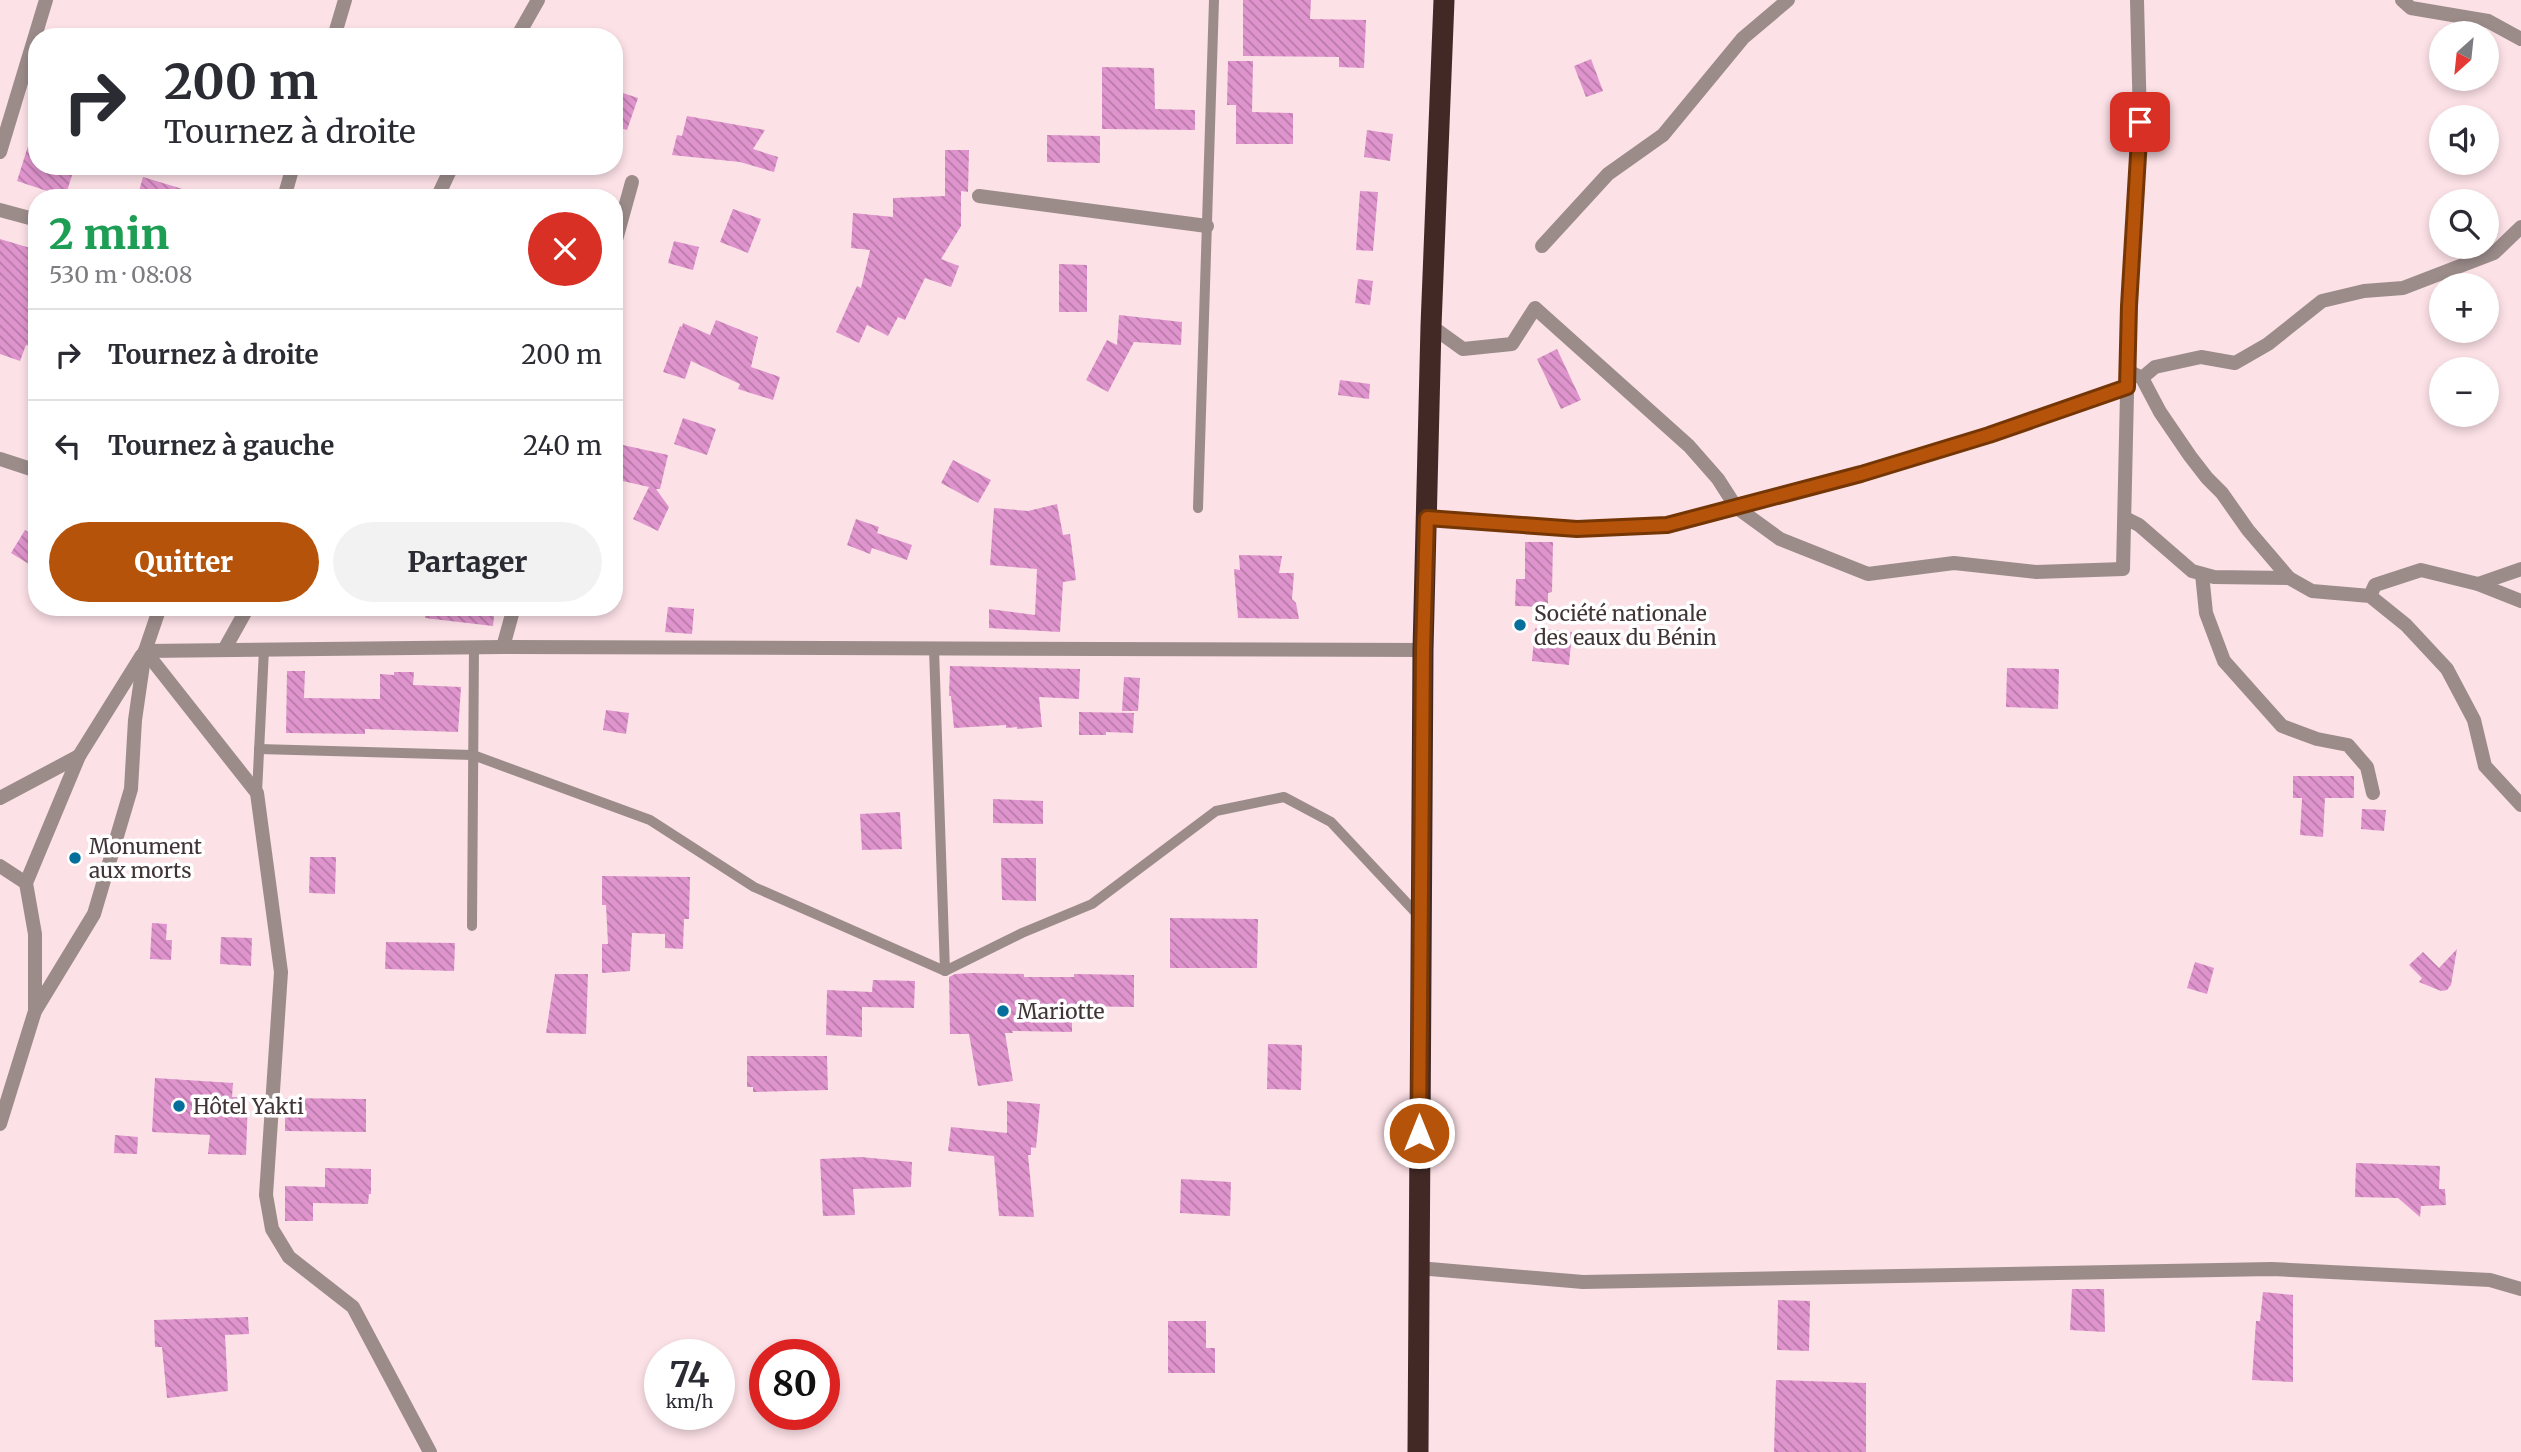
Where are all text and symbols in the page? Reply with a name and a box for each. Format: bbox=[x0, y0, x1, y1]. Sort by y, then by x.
north arrow bbox=[2429, 21, 2499, 91]
map controls bbox=[2429, 21, 2499, 427]
text: 200 m bbox=[164, 51, 318, 112]
icon: right bbox=[49, 56, 140, 147]
pin bbox=[2110, 92, 2170, 152]
icon: arrive bbox=[2121, 103, 2159, 141]
button: sound bbox=[2429, 105, 2499, 175]
text: Tournez à droite bbox=[164, 112, 416, 152]
button: search bbox=[2429, 189, 2499, 259]
text: 2 min bbox=[49, 208, 169, 260]
button: close bbox=[528, 212, 602, 286]
text: 530 m · 08:08 bbox=[49, 260, 192, 289]
button: + bbox=[2429, 273, 2499, 343]
icon: right bbox=[49, 336, 87, 374]
text: Tournez à droite bbox=[108, 338, 319, 371]
text: 200 m bbox=[521, 338, 602, 371]
button: − bbox=[2429, 357, 2499, 427]
icon: left bbox=[49, 427, 87, 465]
text: Tournez à gauche bbox=[108, 429, 334, 462]
text: 240 m bbox=[523, 429, 602, 462]
button: Quitter bbox=[49, 522, 319, 602]
button: Partager bbox=[333, 522, 602, 602]
place label: Société nationale des eaux du Bénin bbox=[1534, 600, 1717, 651]
marker: Société nationale des eaux du Bénin bbox=[1512, 617, 1528, 633]
place label: Monument aux morts bbox=[89, 833, 202, 884]
marker: Monument aux morts bbox=[67, 850, 83, 866]
place label: Mariotte bbox=[1017, 998, 1105, 1025]
marker: Mariotte bbox=[995, 1003, 1011, 1019]
place label: Hôtel Yakti bbox=[193, 1093, 304, 1120]
position arrow bbox=[1382, 1096, 1456, 1170]
marker: Hôtel Yakti bbox=[171, 1098, 187, 1114]
speed limit sign: 80 bbox=[749, 1339, 840, 1430]
text: 74 bbox=[670, 1353, 709, 1397]
text: km/h bbox=[666, 1390, 713, 1413]

